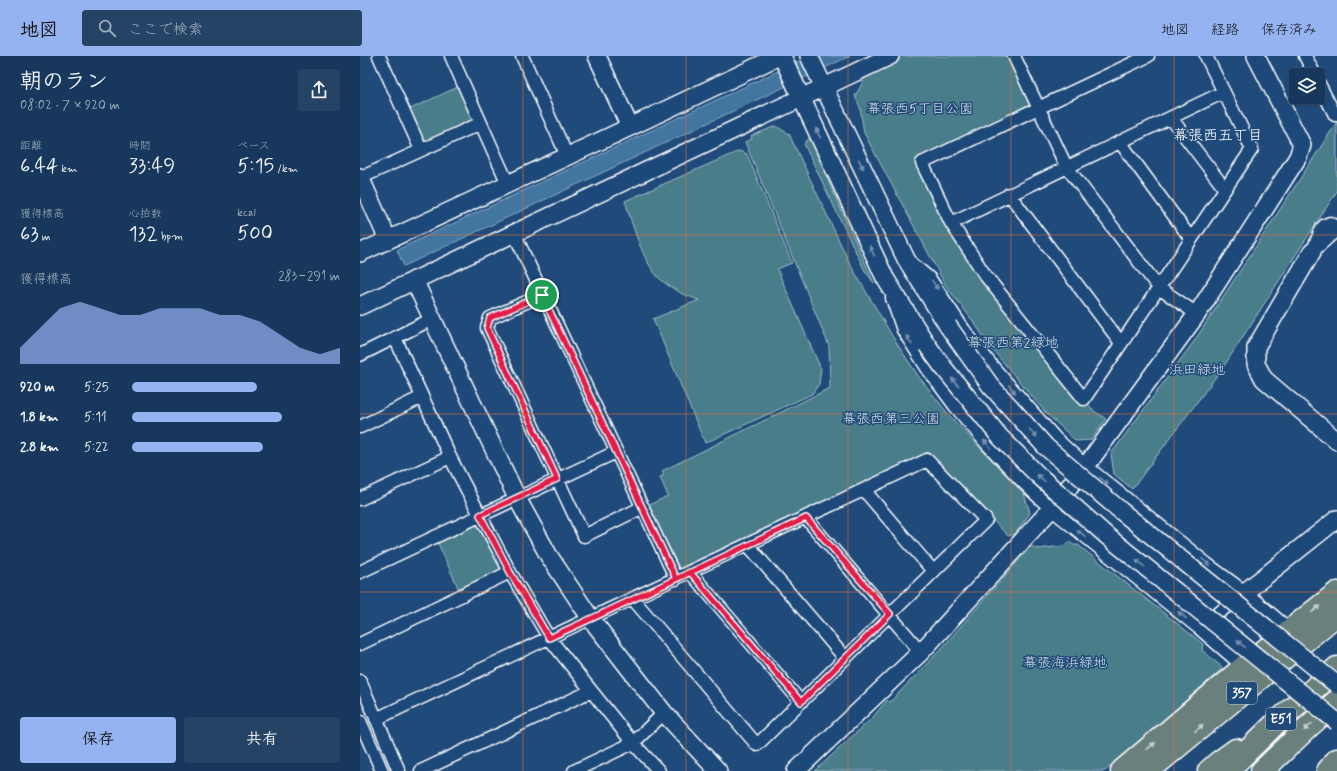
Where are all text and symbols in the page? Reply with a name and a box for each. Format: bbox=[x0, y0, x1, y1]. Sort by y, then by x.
search box bbox=[82, 10, 362, 46]
icon: search bbox=[96, 17, 118, 39]
text: 地図 bbox=[20, 18, 58, 43]
text: ここで検索 bbox=[128, 20, 203, 40]
text: 地図 bbox=[1161, 21, 1189, 39]
text: 経路 bbox=[1211, 21, 1239, 39]
text: 保存済み bbox=[1261, 21, 1317, 39]
text: 朝のラン bbox=[20, 68, 108, 96]
map controls bbox=[1289, 68, 1325, 104]
button: layers bbox=[1289, 68, 1325, 104]
button: share bbox=[298, 69, 340, 111]
text: 08:02 · 7 × 920 m bbox=[20, 97, 120, 114]
park label: 幕張西5丁目公園 bbox=[867, 100, 973, 118]
district label: 幕張西五丁目 bbox=[1173, 126, 1263, 146]
one-way arrow bbox=[815, 127, 821, 139]
text: 距離 bbox=[20, 139, 42, 153]
text: 時間 bbox=[129, 139, 151, 153]
text: ペース bbox=[237, 139, 270, 153]
text: 6.44 bbox=[20, 153, 58, 180]
text: 33:49 bbox=[129, 153, 175, 180]
text: 5:15 bbox=[237, 153, 274, 180]
one-way arrow bbox=[858, 159, 864, 170]
text: km bbox=[58, 162, 77, 176]
text: /km bbox=[274, 162, 298, 176]
text: kcal bbox=[237, 206, 256, 220]
text: 獲得標高 bbox=[20, 207, 64, 221]
text: 心拍数 bbox=[129, 207, 162, 221]
text: 500 bbox=[237, 220, 273, 247]
text: 63 bbox=[20, 221, 39, 248]
text: 132 bbox=[129, 221, 158, 248]
text: m bbox=[39, 230, 50, 244]
text: bpm bbox=[158, 230, 183, 244]
one-way arrow bbox=[869, 245, 875, 257]
text: 283–291 m bbox=[278, 268, 340, 285]
text: 獲得標高 bbox=[20, 271, 72, 288]
pin bbox=[525, 278, 559, 312]
one-way arrow bbox=[931, 280, 939, 291]
icon: arrive bbox=[531, 284, 553, 306]
park label: 幕張西第2緑地 bbox=[968, 334, 1058, 352]
one-way arrow bbox=[905, 335, 913, 345]
park label: 浜田緑地 bbox=[1169, 361, 1225, 379]
one-way arrow bbox=[950, 376, 959, 387]
text: 920 m bbox=[20, 379, 55, 396]
text: 5:25 bbox=[84, 379, 109, 396]
one-way arrow bbox=[1008, 384, 1017, 395]
text: 1.8 km bbox=[20, 409, 58, 426]
text: 5:11 bbox=[84, 409, 107, 426]
park label: 幕張西第三公園 bbox=[842, 410, 940, 428]
one-way arrow bbox=[1029, 428, 1038, 438]
text: 2.8 km bbox=[20, 439, 59, 456]
text: 5:22 bbox=[84, 439, 109, 456]
one-way arrow bbox=[983, 439, 992, 448]
one-way arrow bbox=[1037, 474, 1046, 483]
one-way arrow bbox=[1099, 477, 1110, 485]
one-way arrow bbox=[1075, 529, 1086, 538]
one-way arrow bbox=[1135, 558, 1145, 567]
one-way arrow bbox=[1200, 558, 1211, 567]
one-way arrow bbox=[1311, 605, 1322, 614]
one-way arrow bbox=[1177, 610, 1188, 619]
one-way arrow bbox=[1236, 640, 1247, 649]
park label: 幕張海浜緑地 bbox=[1023, 654, 1107, 672]
road number: 357 bbox=[1227, 682, 1257, 704]
road number: E51 bbox=[1266, 708, 1296, 730]
button: 保存 bbox=[20, 717, 176, 763]
button: 共有 bbox=[184, 717, 340, 763]
one-way arrow bbox=[1303, 722, 1313, 732]
one-way arrow bbox=[1194, 724, 1205, 733]
one-way arrow bbox=[1146, 741, 1157, 750]

